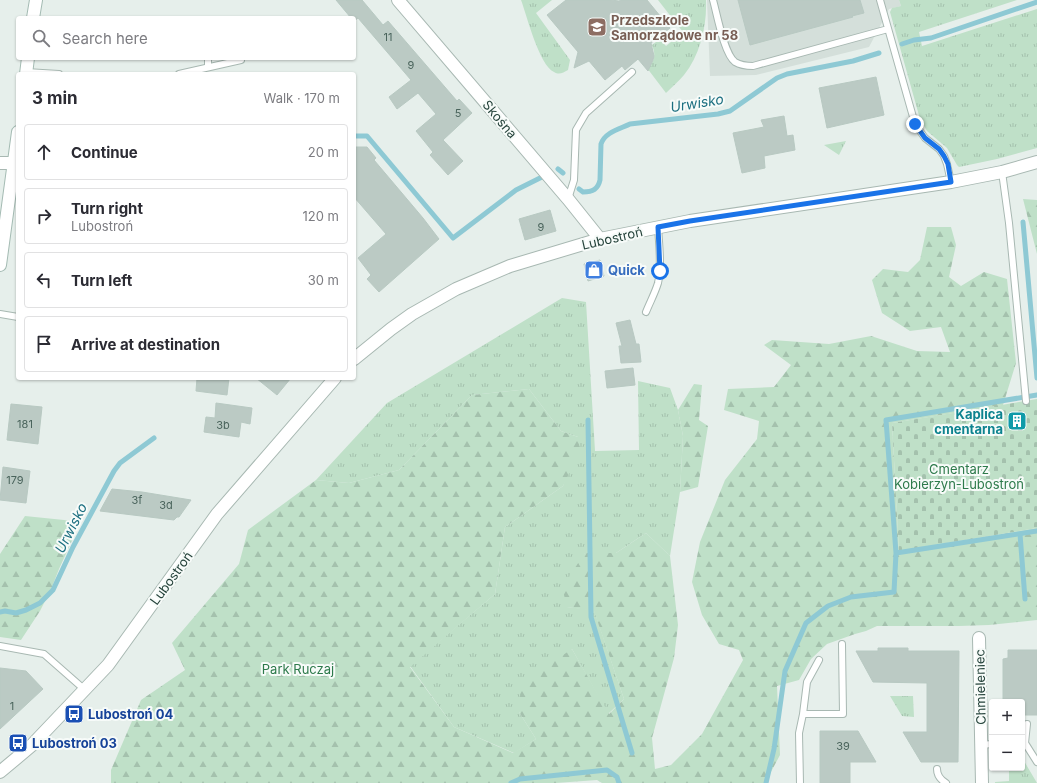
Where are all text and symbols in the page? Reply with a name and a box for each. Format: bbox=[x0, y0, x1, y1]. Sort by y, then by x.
place label: Przedszkole Samorządowe nr 58 bbox=[611, 12, 738, 43]
search box bbox=[16, 16, 356, 60]
school or university icon: Przedszkole Samorządowe nr 58 bbox=[586, 16, 608, 38]
icon: search bbox=[30, 27, 52, 49]
text: Search here bbox=[62, 29, 148, 48]
house number: 11 bbox=[384, 30, 392, 44]
house number: 9 bbox=[408, 58, 415, 72]
text: 3 min bbox=[32, 88, 78, 108]
text: Walk · 170 m bbox=[264, 90, 340, 106]
water label: Urwisko bbox=[669, 90, 725, 115]
street label: Skośna bbox=[479, 97, 521, 141]
house number: 5 bbox=[455, 106, 462, 120]
route end bbox=[906, 115, 924, 133]
icon: ahead bbox=[33, 141, 55, 163]
text: Continue bbox=[71, 143, 138, 162]
text: 20 m bbox=[308, 144, 339, 160]
text: Turn right bbox=[71, 199, 143, 218]
icon: right bbox=[33, 205, 55, 227]
text: 120 m bbox=[303, 208, 339, 224]
text: Lubostroń bbox=[71, 218, 133, 234]
house number: 9 bbox=[538, 220, 545, 234]
street label: Lubostroń bbox=[580, 223, 644, 253]
shop icon: Quick bbox=[583, 259, 605, 281]
place label: Quick bbox=[608, 262, 645, 278]
route start bbox=[651, 262, 669, 280]
icon: left bbox=[33, 269, 55, 291]
text: Turn left bbox=[71, 271, 132, 290]
text: 30 m bbox=[308, 272, 339, 288]
icon: arrive bbox=[33, 333, 55, 355]
text: Arrive at destination bbox=[71, 335, 220, 354]
place label: Kaplica cmentarna bbox=[934, 406, 1003, 437]
building icon: Kaplica cmentarna bbox=[1006, 410, 1028, 432]
house number: 181 bbox=[17, 417, 33, 431]
house number: 3b bbox=[216, 418, 230, 432]
park label: Cmentarz Kobierzyn-Lubostroń bbox=[894, 461, 1024, 492]
house number: 179 bbox=[6, 473, 24, 487]
house number: 3f bbox=[132, 493, 142, 507]
house number: 3d bbox=[159, 498, 173, 512]
water label: Urwisko bbox=[51, 500, 90, 556]
street label: Lubostroń bbox=[146, 548, 196, 608]
street label: Chmieleniec bbox=[971, 649, 989, 725]
park label: Park Ruczaj bbox=[262, 661, 334, 677]
house number: 1 bbox=[10, 699, 14, 713]
map controls bbox=[989, 699, 1025, 771]
button: + bbox=[989, 699, 1025, 735]
bus stop icon: Lubostroń 04 bbox=[63, 703, 85, 725]
place label: Lubostroń 04 bbox=[88, 706, 174, 722]
bus stop icon: Lubostroń 03 bbox=[7, 732, 29, 754]
place label: Lubostroń 03 bbox=[32, 735, 117, 751]
button: − bbox=[989, 735, 1025, 771]
house number: 39 bbox=[836, 739, 850, 753]

